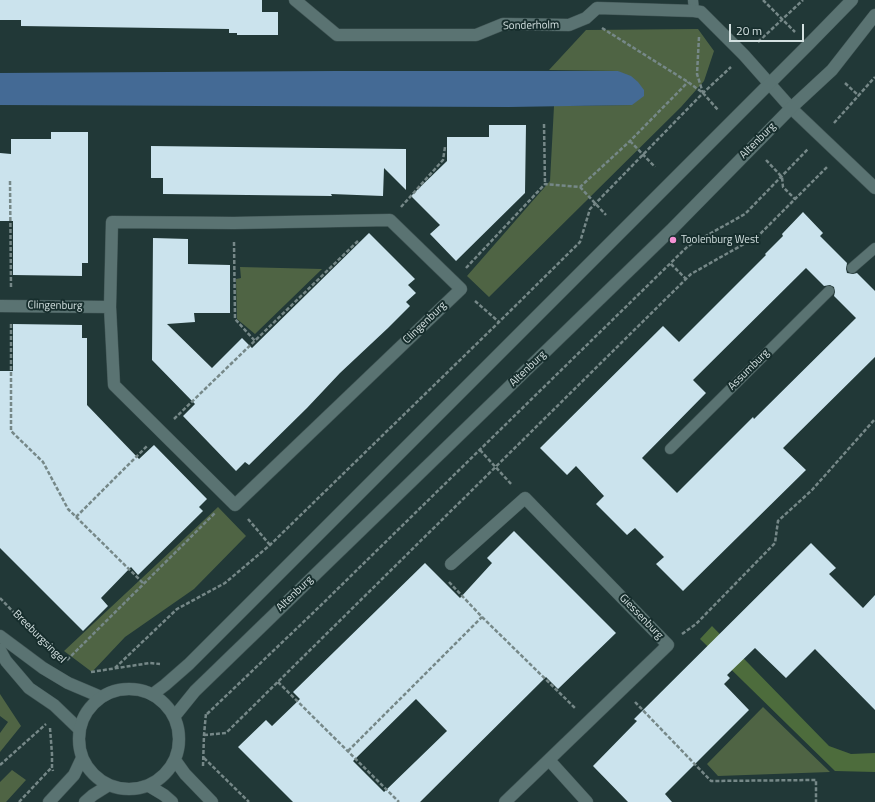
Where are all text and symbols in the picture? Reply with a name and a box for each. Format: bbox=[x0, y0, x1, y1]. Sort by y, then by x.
scale bar bbox=[731, 16, 806, 42]
street label: Sonderholm bbox=[503, 19, 559, 33]
text: 20 m bbox=[736, 21, 762, 40]
street label: Altenburg bbox=[737, 120, 779, 162]
place label: Toolenburg West bbox=[681, 233, 759, 247]
marker: Toolenburg West bbox=[668, 235, 678, 245]
street label: Clingenburg bbox=[27, 299, 83, 313]
street label: Clingenburg bbox=[401, 299, 449, 347]
street label: Assumburg bbox=[726, 347, 772, 393]
street label: Altenburg bbox=[507, 348, 549, 390]
street label: Altenburg bbox=[274, 573, 316, 615]
street label: Giessenburg bbox=[616, 592, 666, 642]
street label: Breeburgsingel bbox=[10, 608, 68, 666]

